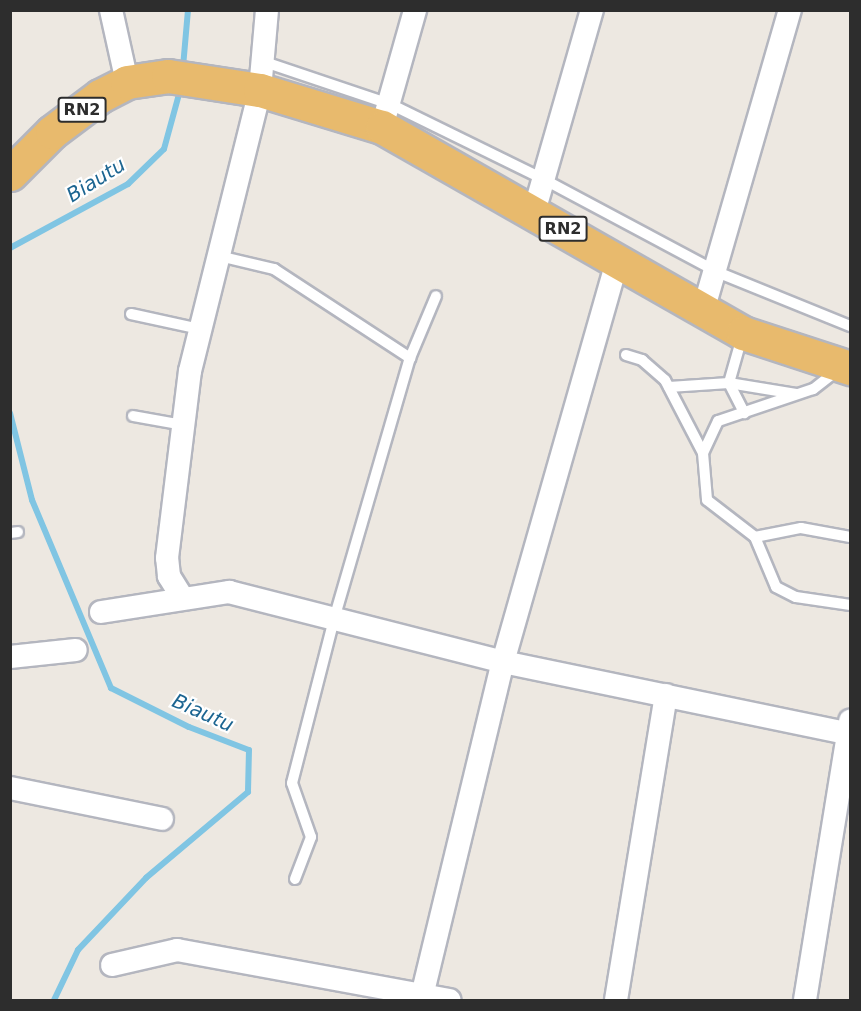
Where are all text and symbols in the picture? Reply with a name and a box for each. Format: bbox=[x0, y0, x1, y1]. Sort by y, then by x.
road number: RN2 bbox=[56, 97, 107, 123]
water label: Biautu bbox=[62, 153, 130, 207]
road number: RN2 bbox=[538, 216, 588, 242]
water label: Biautu bbox=[169, 689, 237, 737]

